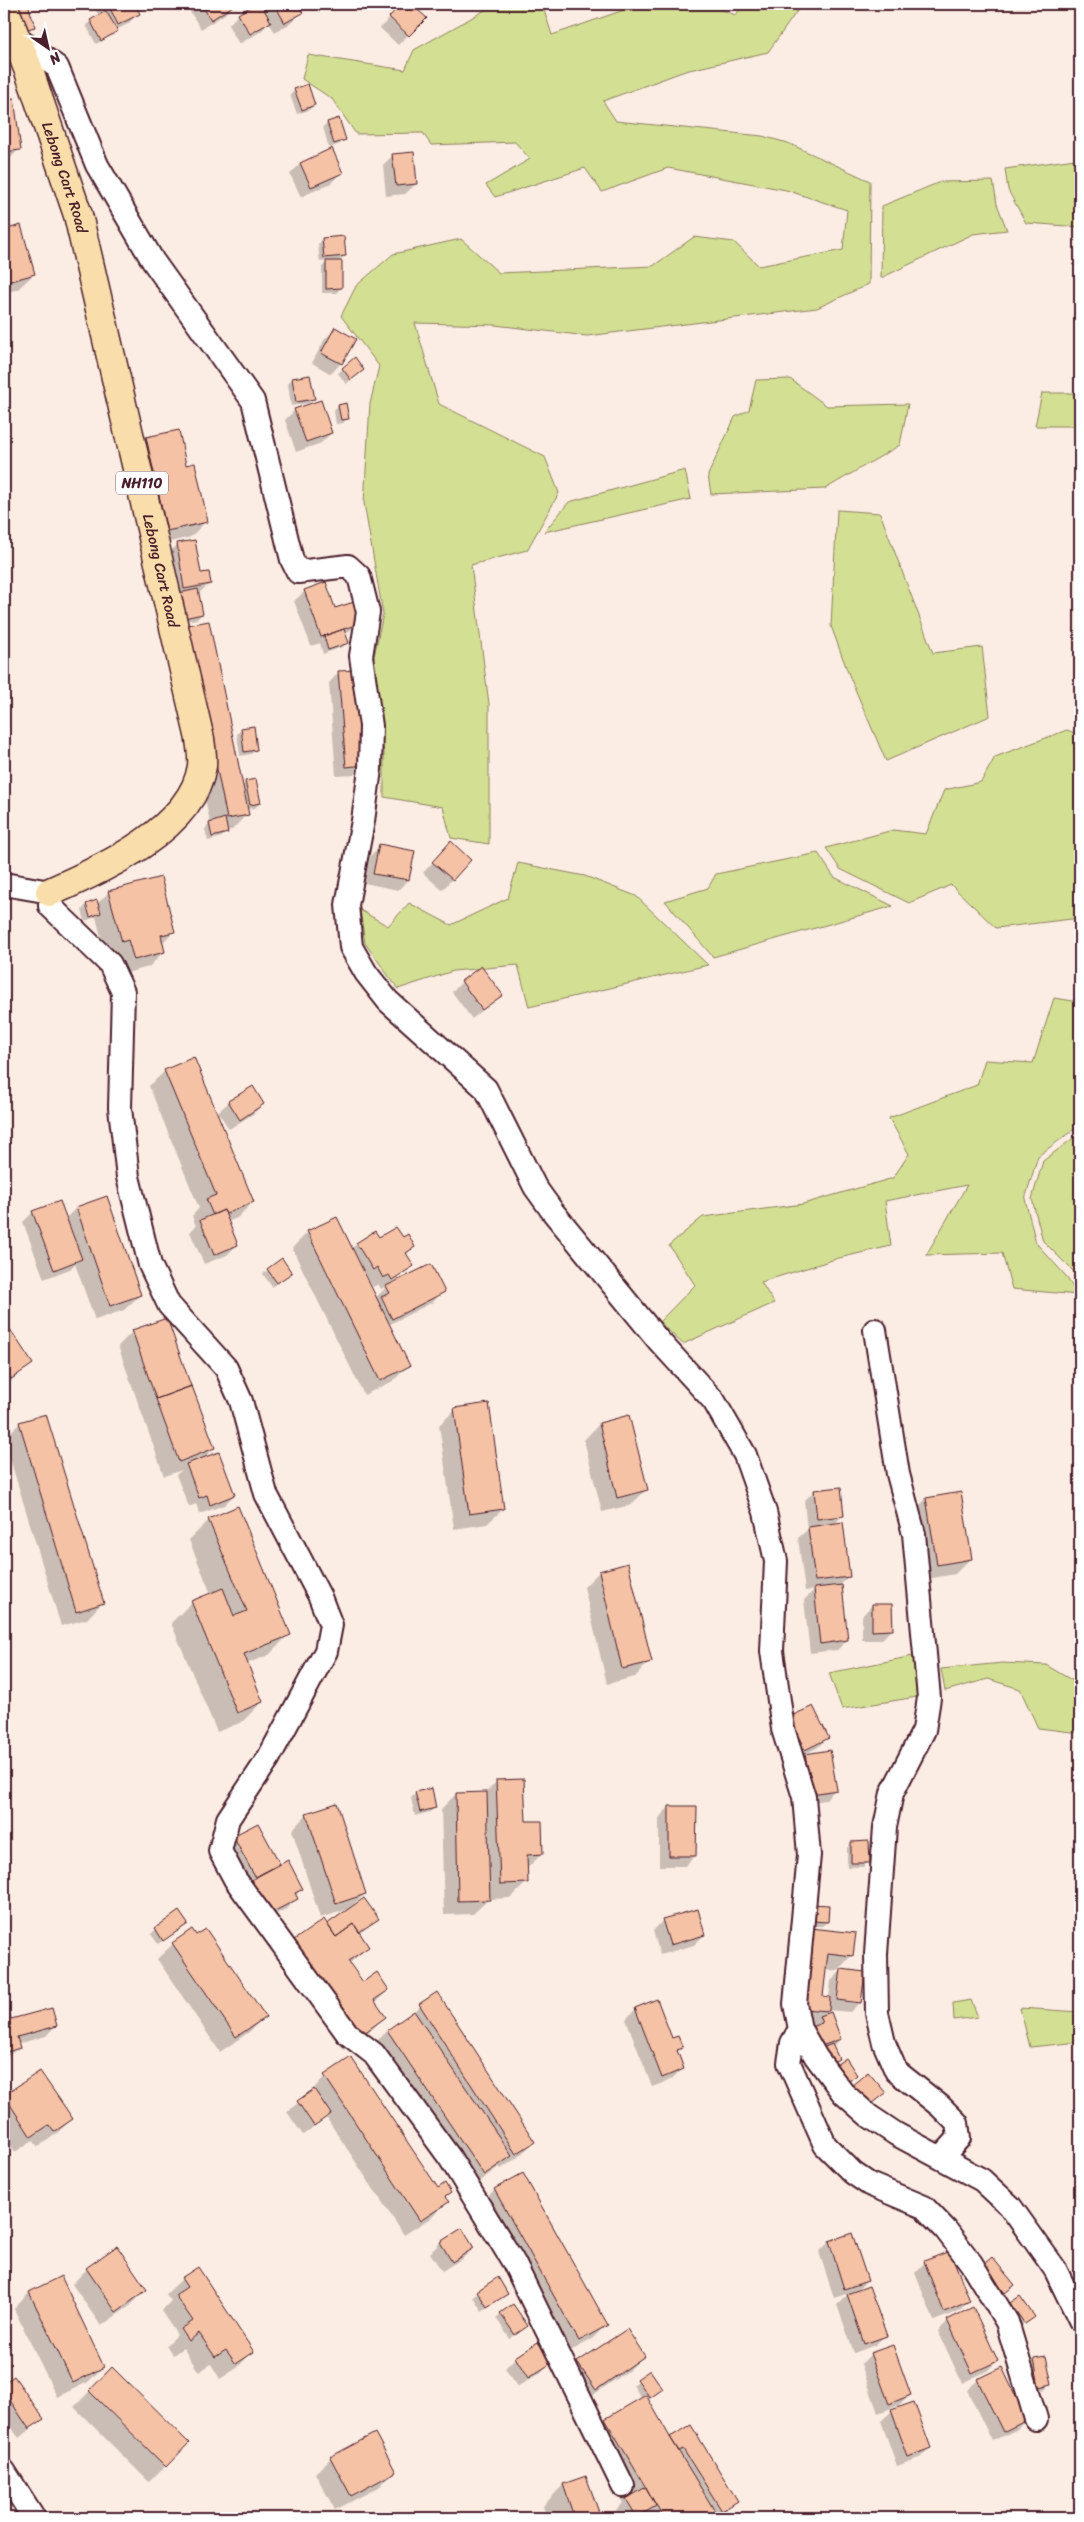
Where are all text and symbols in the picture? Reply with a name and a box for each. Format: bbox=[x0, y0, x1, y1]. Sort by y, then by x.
north arrow bbox=[22, 22, 72, 72]
text: N bbox=[44, 45, 67, 72]
street label: Lebong Cart Road bbox=[34, 118, 95, 237]
road number: NH110 bbox=[116, 472, 168, 494]
street label: Lebong Cart Road bbox=[135, 511, 187, 631]

